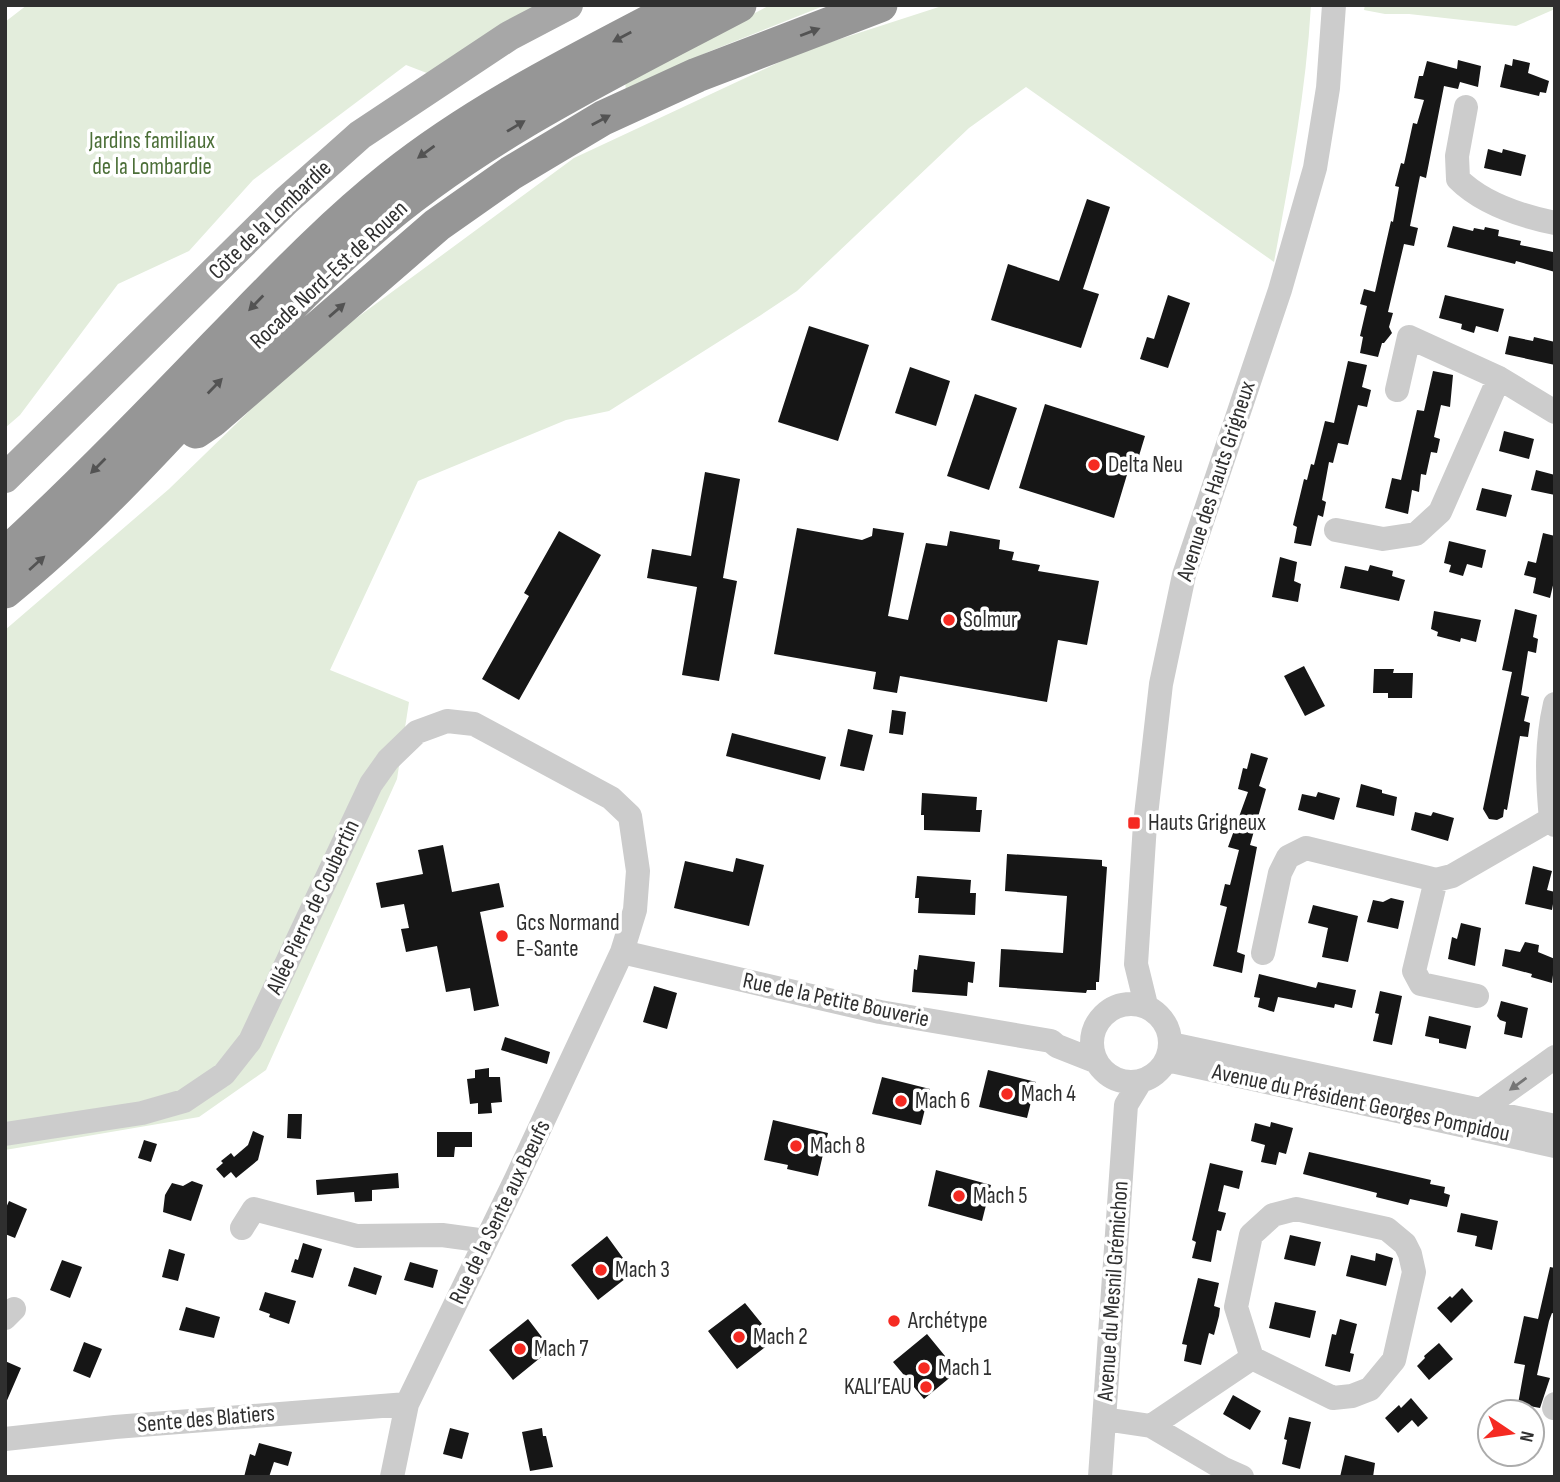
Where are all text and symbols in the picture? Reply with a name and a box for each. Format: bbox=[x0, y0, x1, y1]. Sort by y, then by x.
one-way arrow bbox=[800, 27, 821, 38]
one-way arrow bbox=[612, 31, 631, 43]
one-way arrow bbox=[591, 115, 611, 127]
one-way arrow bbox=[506, 120, 525, 133]
park label: Jardins familiaux de la Lombardie bbox=[88, 127, 215, 181]
one-way arrow bbox=[417, 145, 435, 159]
street label: Côte de la Lombardie bbox=[203, 154, 337, 286]
street label: Rocade Nord-Est de Rouen bbox=[244, 195, 414, 355]
one-way arrow bbox=[248, 295, 265, 312]
one-way arrow bbox=[328, 302, 346, 318]
one-way arrow bbox=[206, 377, 223, 394]
street label: Avenue des Hauts Grigneux bbox=[1170, 377, 1262, 585]
place label: Delta Neu bbox=[1108, 451, 1183, 479]
marker: Delta Neu bbox=[1086, 457, 1102, 473]
one-way arrow bbox=[89, 458, 106, 475]
one-way arrow bbox=[29, 555, 46, 571]
place label: Solmur bbox=[963, 606, 1018, 634]
marker: Solmur bbox=[941, 612, 957, 628]
place label: Hauts Grigneux bbox=[1148, 809, 1266, 837]
street label: Allée Pierre de Coubertin bbox=[260, 815, 366, 1000]
marker: Hauts Grigneux bbox=[1126, 815, 1142, 831]
place label: Gcs Normand E-Sante bbox=[516, 909, 620, 963]
marker: Gcs Normand E-Sante bbox=[494, 928, 510, 944]
street label: Rue de la Petite Bouverie bbox=[740, 967, 932, 1033]
street label: Avenue du Président Georges Pompidou bbox=[1209, 1058, 1512, 1148]
one-way arrow bbox=[1509, 1077, 1527, 1091]
place label: Mach 4 bbox=[1021, 1080, 1076, 1108]
marker: Mach 4 bbox=[999, 1086, 1015, 1102]
place label: Mach 6 bbox=[915, 1087, 970, 1115]
marker: Mach 6 bbox=[893, 1093, 909, 1109]
street label: Rue de la Sente aux Bœufs bbox=[443, 1115, 557, 1309]
place label: Mach 8 bbox=[810, 1132, 865, 1160]
marker: Mach 8 bbox=[788, 1138, 804, 1154]
street label: Avenue du Mesnil Grémichon bbox=[1091, 1180, 1135, 1403]
place label: Mach 5 bbox=[973, 1182, 1027, 1210]
marker: Mach 5 bbox=[951, 1188, 967, 1204]
place label: Mach 3 bbox=[615, 1256, 670, 1284]
marker: Mach 3 bbox=[593, 1262, 609, 1278]
place label: Archétype bbox=[907, 1307, 987, 1335]
marker: Archétype bbox=[886, 1313, 902, 1329]
place label: Mach 2 bbox=[753, 1323, 808, 1351]
marker: Mach 2 bbox=[731, 1329, 747, 1345]
place label: Mach 7 bbox=[534, 1335, 588, 1363]
marker: Mach 7 bbox=[512, 1341, 528, 1357]
place label: Mach 1 bbox=[938, 1354, 991, 1382]
marker: Mach 1 bbox=[916, 1360, 932, 1376]
place label: KALI’EAU bbox=[844, 1373, 912, 1401]
marker: KALI’EAU bbox=[918, 1379, 934, 1395]
north arrow bbox=[1476, 1398, 1546, 1468]
street label: Sente des Blatiers bbox=[136, 1399, 276, 1439]
text: N bbox=[1514, 1429, 1538, 1444]

